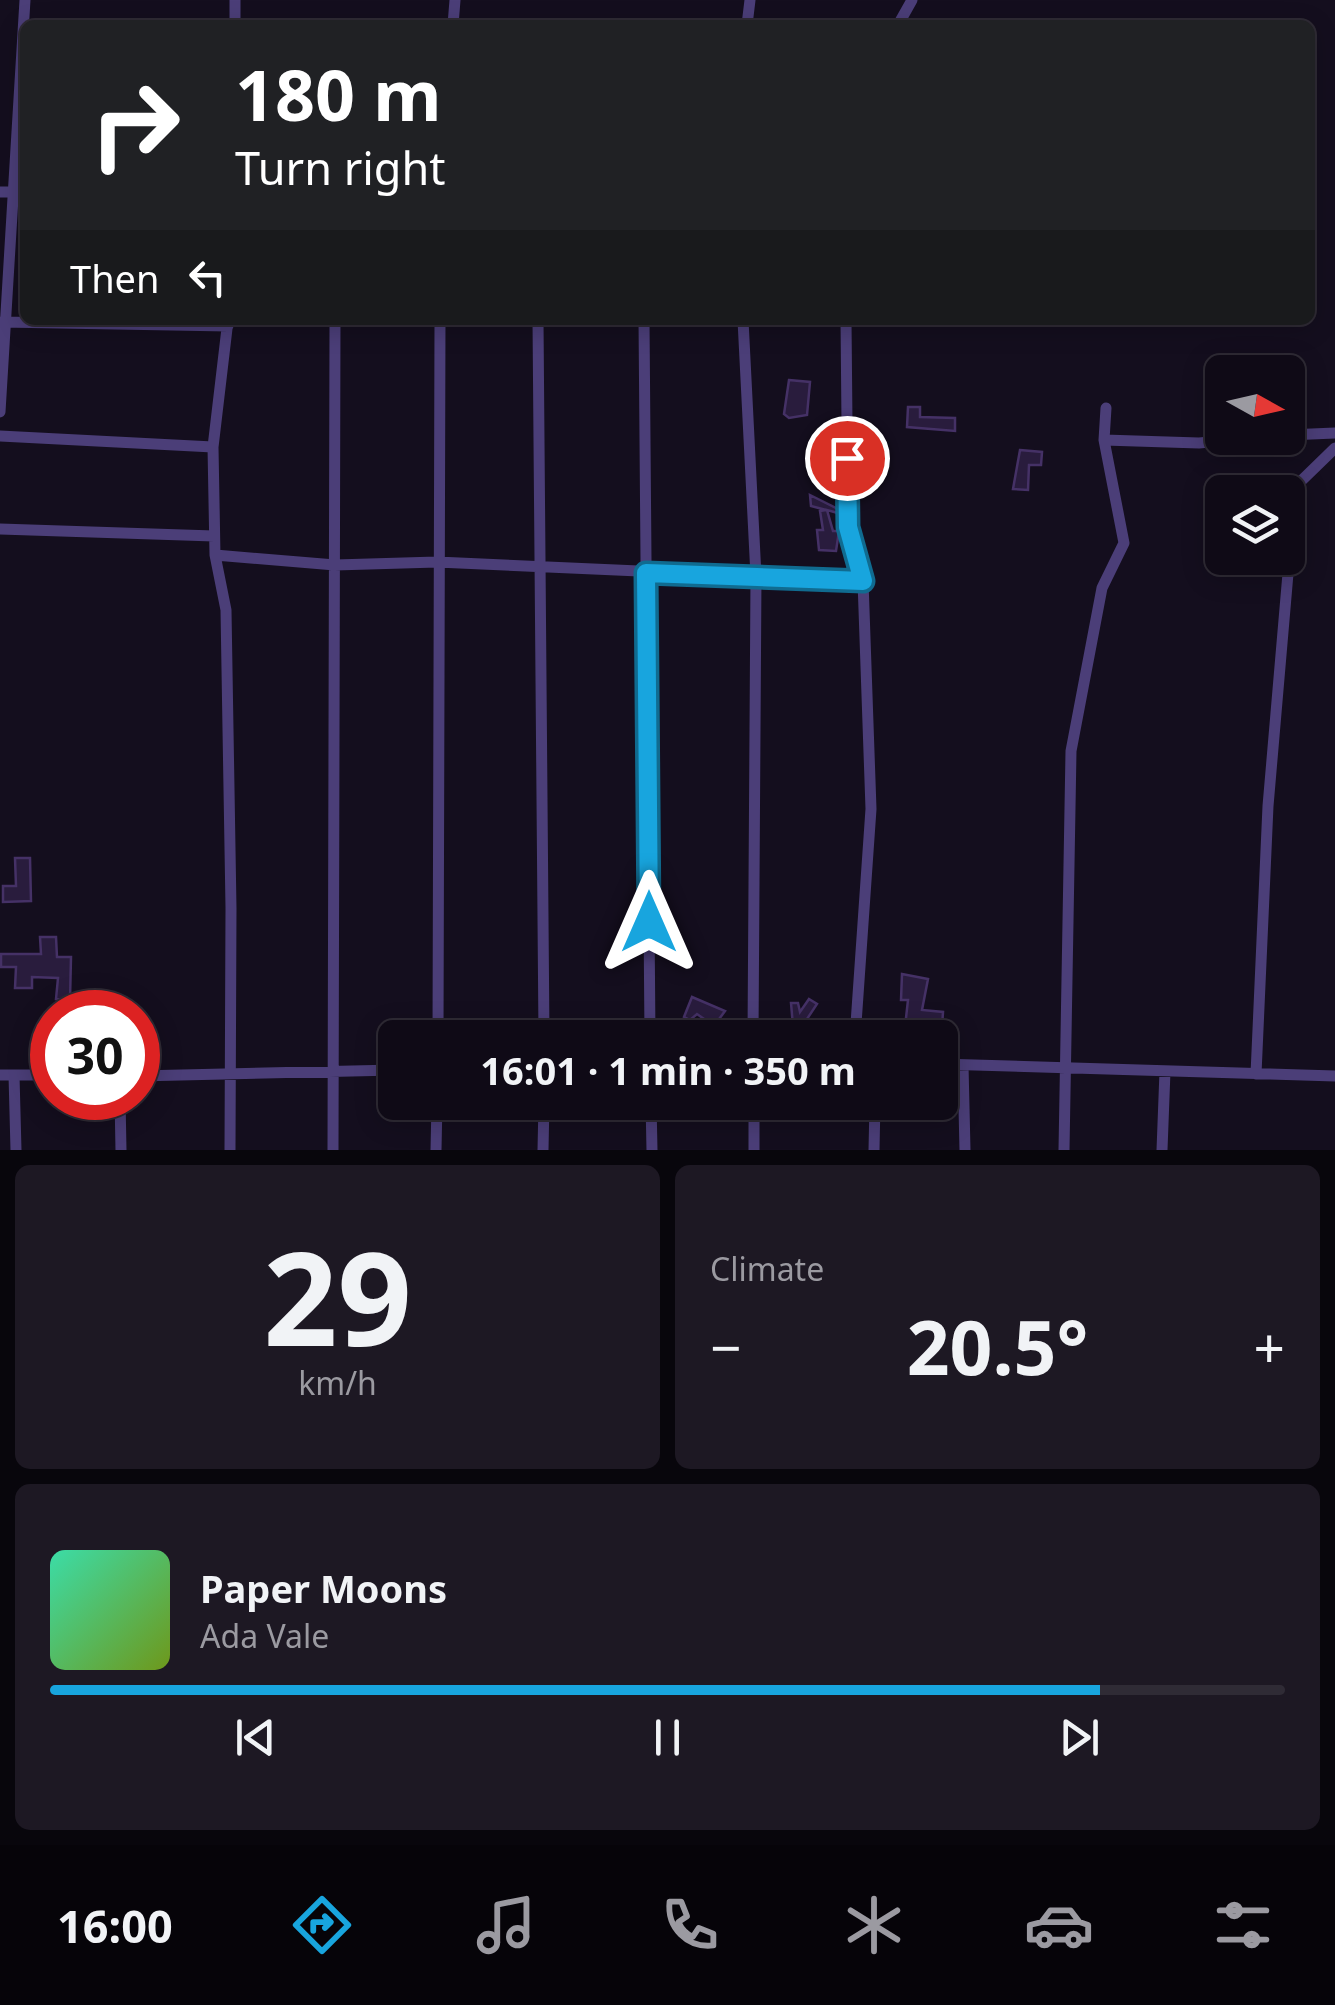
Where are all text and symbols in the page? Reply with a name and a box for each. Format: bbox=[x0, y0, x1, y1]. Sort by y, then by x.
text: 180 m bbox=[235, 46, 442, 142]
icon: right bbox=[70, 60, 200, 190]
text: Turn right bbox=[235, 137, 446, 198]
icon: left bbox=[180, 250, 235, 305]
text: Then bbox=[70, 252, 160, 304]
north arrow bbox=[1205, 355, 1305, 455]
map controls bbox=[1205, 355, 1305, 575]
pin bbox=[805, 416, 890, 501]
icon: arrive bbox=[820, 431, 875, 486]
button: layers bbox=[1205, 475, 1305, 575]
position arrow bbox=[597, 870, 701, 974]
speed limit sign: 30 bbox=[30, 990, 160, 1120]
text: 16:01 · 1 min · 350 m bbox=[480, 1044, 856, 1096]
text: 29 bbox=[263, 1207, 412, 1384]
text: Climate bbox=[710, 1247, 824, 1290]
text: 20.5° bbox=[907, 1295, 1088, 1397]
text: − bbox=[710, 1309, 741, 1384]
text: + bbox=[1254, 1309, 1285, 1384]
text: km/h bbox=[298, 1361, 377, 1404]
text: Paper Moons bbox=[200, 1562, 447, 1614]
text: Ada Vale bbox=[200, 1614, 329, 1657]
icon: previous bbox=[228, 1710, 283, 1765]
icon: pause bbox=[640, 1710, 695, 1765]
icon: next bbox=[1052, 1710, 1107, 1765]
icon: directions bbox=[287, 1890, 357, 1960]
icon: music bbox=[471, 1890, 541, 1960]
icon: phone bbox=[655, 1890, 725, 1960]
icon: climate bbox=[839, 1890, 909, 1960]
icon: car bbox=[1024, 1890, 1094, 1960]
icon: filters bbox=[1208, 1890, 1278, 1960]
text: 16:00 bbox=[57, 1895, 173, 1956]

